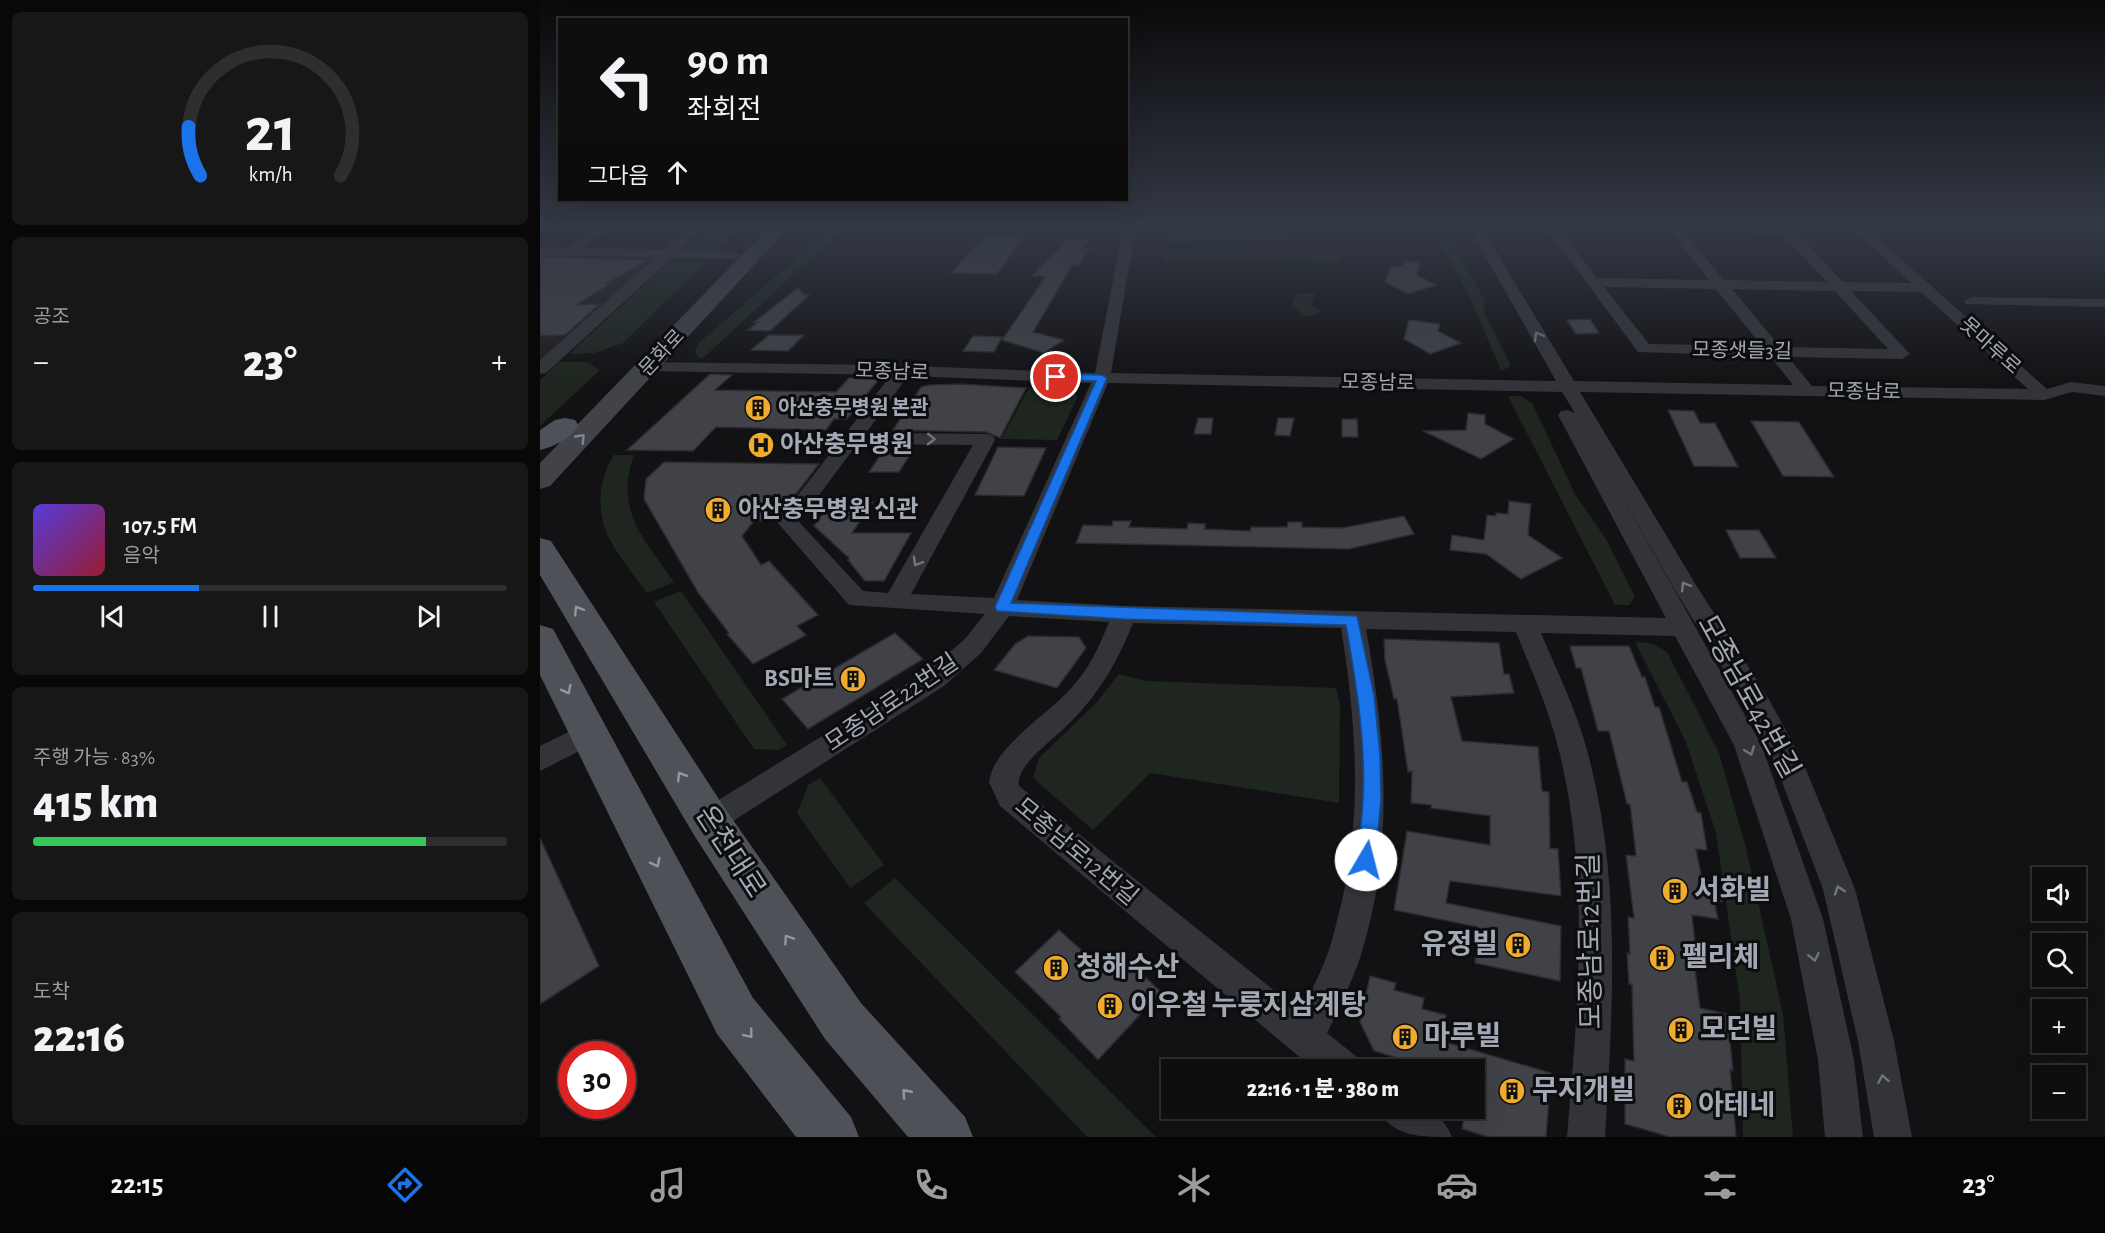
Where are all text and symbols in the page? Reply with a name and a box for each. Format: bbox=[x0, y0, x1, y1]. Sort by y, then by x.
text: 90 m bbox=[687, 40, 769, 82]
icon: left bbox=[588, 42, 666, 120]
text: 좌회전 bbox=[687, 96, 762, 123]
text: 21 bbox=[244, 100, 296, 162]
icon: ahead bbox=[661, 156, 694, 189]
text: km/h bbox=[248, 164, 292, 185]
text: 그다음 bbox=[588, 165, 649, 187]
text: 공조 bbox=[33, 307, 70, 327]
street label: 못마루로 bbox=[1956, 313, 2025, 378]
street label: 문화로 bbox=[635, 325, 688, 380]
one-way arrow bbox=[1534, 332, 1546, 342]
street label: 모종샛들3길 bbox=[1692, 339, 1792, 362]
text: 23° bbox=[243, 340, 297, 385]
text: − bbox=[33, 346, 49, 379]
text: + bbox=[491, 346, 507, 379]
pin bbox=[1030, 351, 1081, 402]
street label: 모종남로 bbox=[855, 360, 929, 383]
icon: arrive bbox=[1039, 360, 1072, 393]
street label: 모종남로 bbox=[1341, 371, 1415, 394]
street label: 모종남로 bbox=[1827, 380, 1901, 403]
building icon: 아산충무병원 본관 bbox=[743, 393, 773, 423]
place label: 아산충무병원 본관 bbox=[778, 397, 929, 418]
hospital icon: 아산충무병원 bbox=[746, 430, 776, 460]
place label: 아산충무병원 bbox=[780, 431, 912, 457]
one-way arrow bbox=[927, 433, 936, 445]
one-way arrow bbox=[573, 434, 584, 445]
building icon: 아산충무병원 신관 bbox=[703, 495, 733, 525]
place label: 아산충무병원 신관 bbox=[738, 496, 918, 522]
text: 107.5 FM bbox=[123, 515, 197, 537]
text: 음악 bbox=[123, 546, 160, 566]
one-way arrow bbox=[913, 556, 924, 566]
one-way arrow bbox=[1680, 582, 1692, 592]
icon: previous bbox=[96, 600, 129, 633]
icon: pause bbox=[254, 600, 287, 633]
icon: next bbox=[412, 600, 445, 633]
one-way arrow bbox=[574, 606, 586, 616]
street label: 모종남로42번길 bbox=[1692, 610, 1806, 783]
street label: 모종남로22번길 bbox=[821, 649, 963, 756]
building icon: BS마트 bbox=[838, 664, 868, 694]
place label: BS마트 bbox=[764, 665, 834, 691]
one-way arrow bbox=[560, 684, 571, 694]
one-way arrow bbox=[1742, 745, 1755, 756]
text: 주행 가능 · 83% bbox=[33, 748, 155, 768]
one-way arrow bbox=[677, 772, 689, 782]
text: 415 km bbox=[33, 781, 158, 826]
street label: 모종남로12번길 bbox=[1010, 793, 1142, 910]
street label: 온천대로 bbox=[690, 800, 771, 903]
position arrow bbox=[1334, 828, 1398, 892]
street label: 모종남로12번길 bbox=[1573, 852, 1607, 1030]
one-way arrow bbox=[649, 857, 660, 868]
map controls bbox=[2032, 867, 2086, 1119]
button: sound bbox=[2032, 867, 2086, 921]
place label: 서화빌 bbox=[1694, 875, 1771, 905]
building icon: 서화빌 bbox=[1660, 876, 1690, 906]
one-way arrow bbox=[1833, 885, 1846, 896]
place label: 유정빌 bbox=[1421, 929, 1498, 959]
building icon: 유정빌 bbox=[1503, 930, 1533, 960]
button: search bbox=[2032, 933, 2086, 987]
one-way arrow bbox=[784, 935, 795, 946]
place label: 펠리체 bbox=[1682, 942, 1759, 972]
building icon: 펠리체 bbox=[1647, 943, 1677, 973]
place label: 청해수산 bbox=[1076, 952, 1179, 982]
one-way arrow bbox=[1807, 952, 1820, 962]
building icon: 청해수산 bbox=[1041, 953, 1071, 983]
text: 도착 bbox=[33, 982, 70, 1002]
place label: 이우철 누룽지삼계탕 bbox=[1130, 990, 1366, 1020]
building icon: 이우철 누룽지삼계탕 bbox=[1095, 991, 1125, 1021]
button: + bbox=[2032, 999, 2086, 1053]
place label: 모던빌 bbox=[1700, 1014, 1777, 1044]
text: 22:16 bbox=[33, 1015, 125, 1060]
building icon: 모던빌 bbox=[1666, 1015, 1696, 1045]
place label: 마루빌 bbox=[1424, 1021, 1501, 1051]
building icon: 마루빌 bbox=[1390, 1022, 1420, 1052]
one-way arrow bbox=[742, 1028, 753, 1039]
speed limit sign: 30 bbox=[558, 1041, 636, 1119]
button: − bbox=[2032, 1065, 2086, 1119]
place label: 무지개빌 bbox=[1532, 1075, 1635, 1105]
one-way arrow bbox=[1877, 1075, 1890, 1085]
building icon: 무지개빌 bbox=[1497, 1076, 1527, 1106]
text: 22:16 · 1 분 · 380 m bbox=[1247, 1078, 1399, 1100]
one-way arrow bbox=[902, 1089, 913, 1100]
place label: 아테네 bbox=[1698, 1090, 1775, 1120]
building icon: 아테네 bbox=[1664, 1091, 1694, 1121]
icon: directions bbox=[384, 1164, 426, 1206]
icon: music bbox=[647, 1164, 689, 1206]
icon: phone bbox=[910, 1164, 952, 1206]
icon: climate bbox=[1173, 1164, 1215, 1206]
icon: car bbox=[1436, 1164, 1478, 1206]
icon: filters bbox=[1699, 1164, 1741, 1206]
text: 22:15 bbox=[110, 1171, 163, 1198]
text: 23° bbox=[1962, 1171, 1994, 1198]

